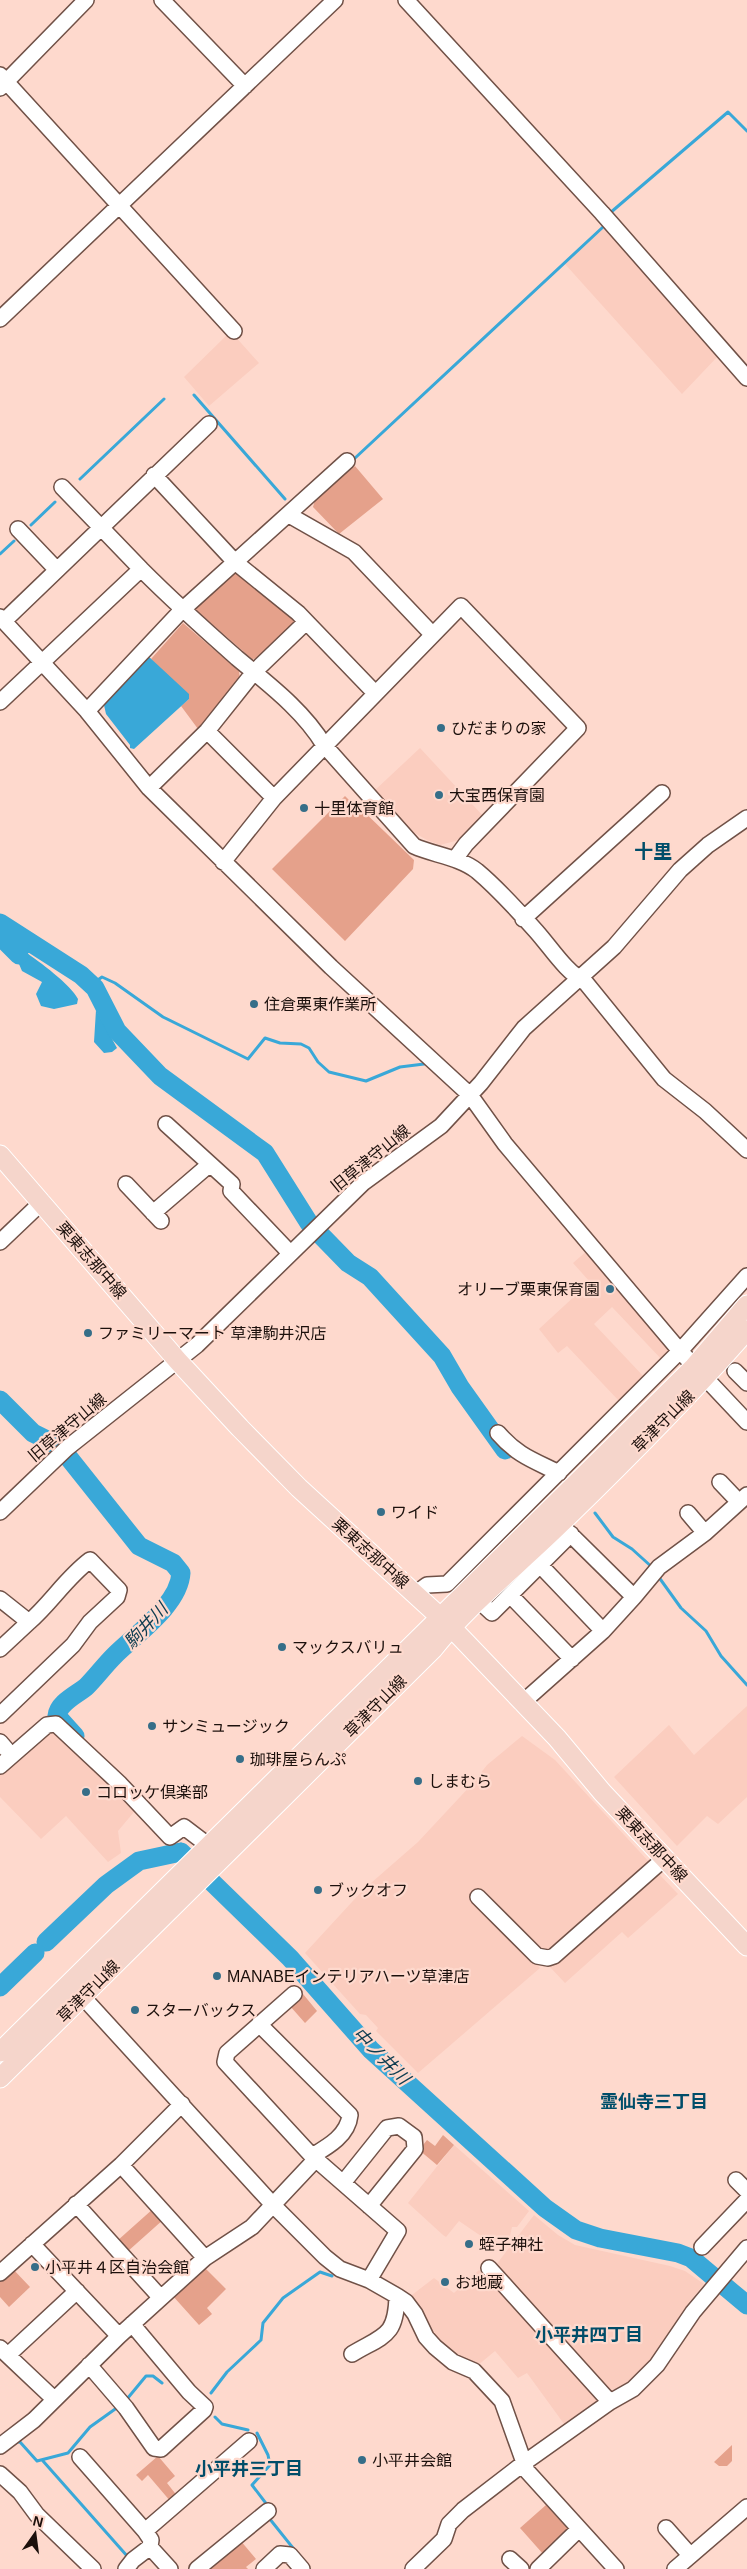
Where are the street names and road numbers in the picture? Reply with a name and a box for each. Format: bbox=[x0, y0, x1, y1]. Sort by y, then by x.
street label: 旧草津守山線 bbox=[328, 1122, 413, 1195]
street label: 栗東志那中線 bbox=[54, 1219, 130, 1302]
street label: 草津守山線 bbox=[629, 1387, 698, 1456]
street label: 旧草津守山線 bbox=[25, 1390, 110, 1465]
street label: 栗東志那中線 bbox=[329, 1515, 412, 1592]
street label: 草津守山線 bbox=[341, 1672, 410, 1741]
street label: 栗東志那中線 bbox=[613, 1803, 691, 1885]
street label: 草津守山線 bbox=[54, 1957, 123, 2026]

